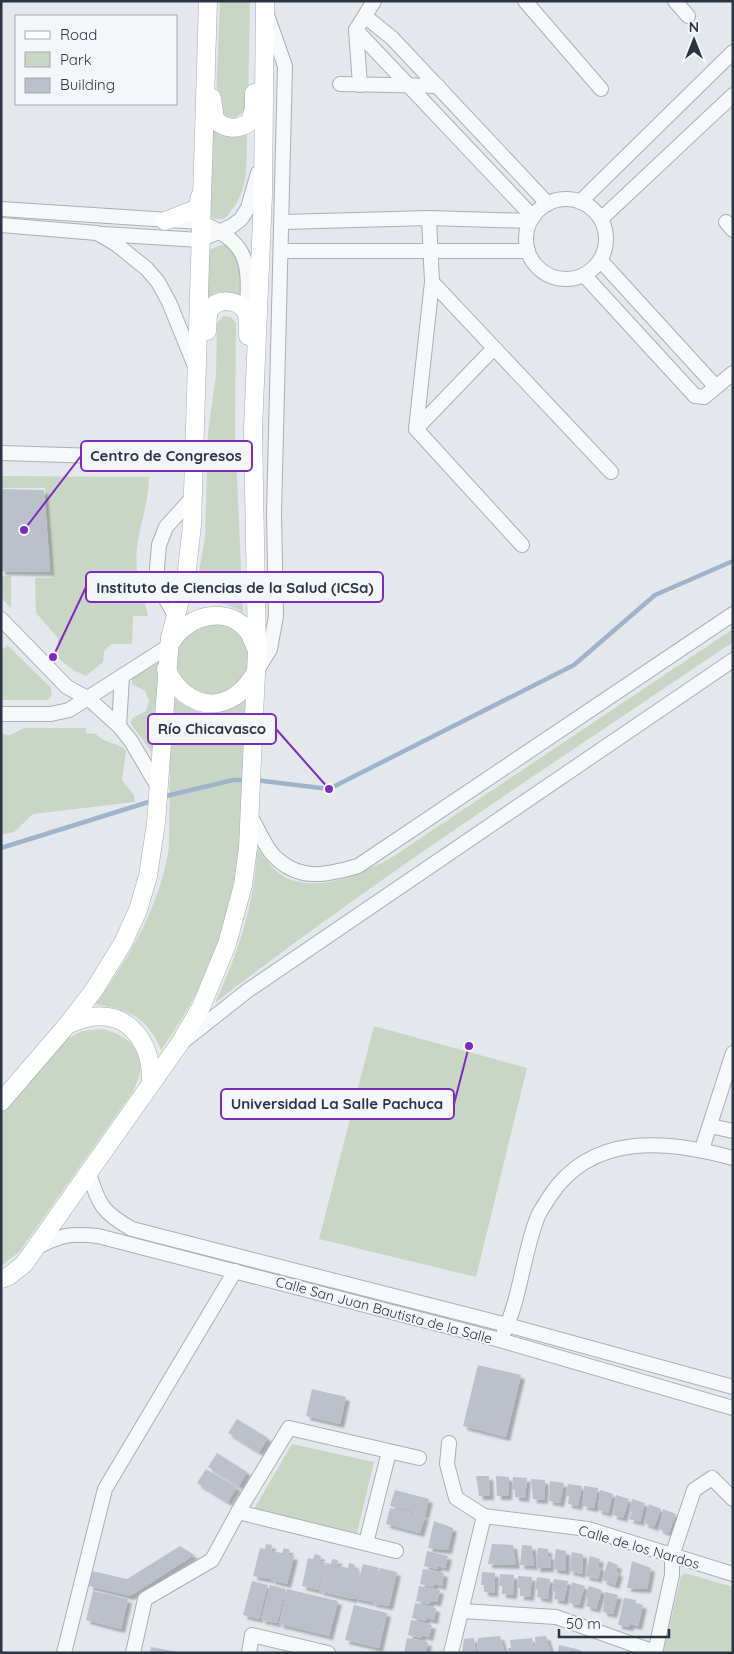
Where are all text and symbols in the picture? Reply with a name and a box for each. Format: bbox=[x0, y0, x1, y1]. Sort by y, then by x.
legend bbox=[15, 15, 178, 105]
north arrow bbox=[669, 15, 719, 65]
text: N bbox=[689, 18, 699, 36]
text: Road bbox=[60, 25, 97, 44]
text: Park bbox=[60, 50, 92, 69]
text: Building bbox=[60, 75, 115, 94]
callout: Centro de Congresos bbox=[81, 441, 252, 471]
text: Centro de Congresos bbox=[90, 446, 242, 465]
callout: Instituto de Ciencias de la Salud (ICSa) bbox=[86, 572, 383, 602]
text: Instituto de Ciencias de la Salud (ICSa) bbox=[96, 578, 374, 597]
callout: Río Chicavasco bbox=[148, 714, 276, 744]
text: Río Chicavasco bbox=[158, 719, 266, 738]
callout: Universidad La Salle Pachuca bbox=[221, 1089, 454, 1119]
text: Universidad La Salle Pachuca bbox=[231, 1094, 443, 1113]
street label: Calle San Juan Bautista de la Salle bbox=[274, 1272, 494, 1348]
street label: Calle de los Nardos bbox=[576, 1521, 702, 1573]
scale bar bbox=[559, 1606, 669, 1638]
text: 50 m bbox=[566, 1614, 601, 1633]

